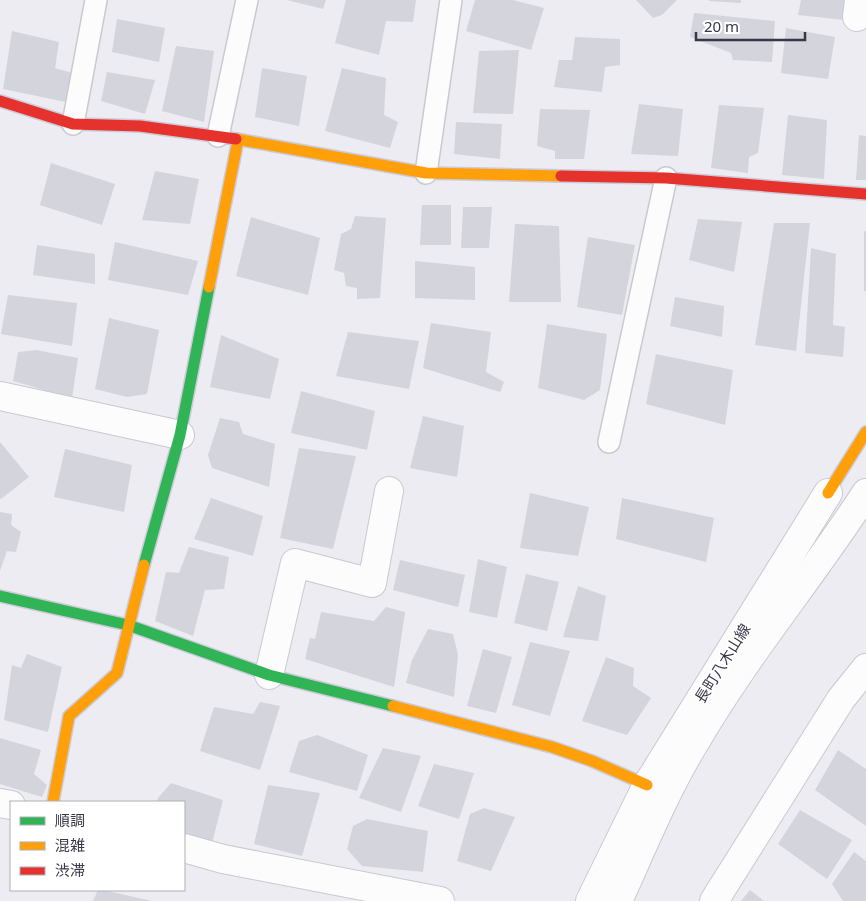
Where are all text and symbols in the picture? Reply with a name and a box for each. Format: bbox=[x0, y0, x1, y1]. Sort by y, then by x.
scale bar bbox=[696, 10, 805, 42]
text: 20 m bbox=[704, 16, 739, 36]
street label: 長町八木山線 bbox=[690, 620, 754, 706]
legend bbox=[10, 801, 185, 891]
text: 順調 bbox=[55, 810, 85, 830]
text: 混雑 bbox=[55, 835, 85, 855]
text: 渋滞 bbox=[55, 860, 85, 880]

